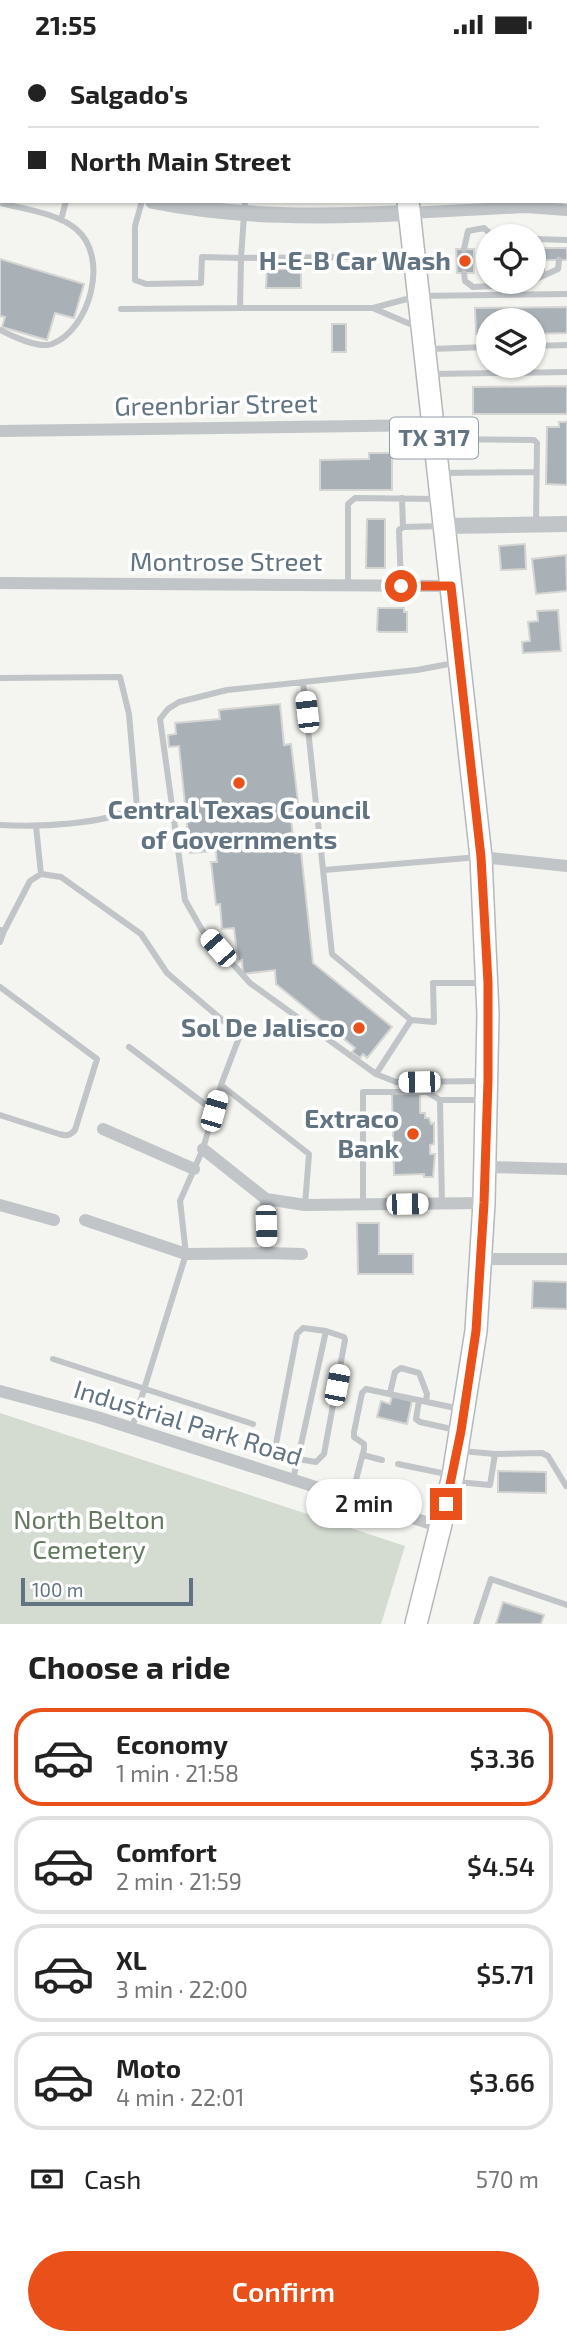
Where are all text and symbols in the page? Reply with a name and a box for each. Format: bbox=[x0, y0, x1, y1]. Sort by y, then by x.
text: 21:55 bbox=[35, 9, 97, 40]
text: Salgado's bbox=[70, 78, 188, 109]
text: North Main Street bbox=[70, 145, 291, 176]
map controls bbox=[476, 224, 546, 378]
button: locate bbox=[476, 224, 546, 294]
place label: H-E-B Car Wash bbox=[259, 244, 451, 275]
marker: H-E-B Car Wash bbox=[457, 253, 473, 269]
button: layers bbox=[476, 308, 546, 378]
street label: Greenbriar Street bbox=[114, 386, 318, 421]
road number: TX 317 bbox=[390, 417, 478, 459]
street label: Montrose Street bbox=[130, 545, 322, 576]
route start bbox=[385, 570, 417, 602]
car bbox=[295, 690, 320, 734]
marker: Central Texas Council of Governments bbox=[231, 775, 247, 791]
place label: Central Texas Council of Governments bbox=[108, 793, 371, 854]
car bbox=[197, 925, 240, 971]
place label: Sol De Jalisco bbox=[181, 1011, 345, 1042]
marker: Sol De Jalisco bbox=[351, 1020, 367, 1036]
car bbox=[398, 1071, 441, 1093]
car bbox=[199, 1088, 230, 1134]
place label: Extraco Bank bbox=[304, 1102, 399, 1163]
marker: Extraco Bank bbox=[405, 1126, 421, 1142]
car bbox=[386, 1193, 429, 1215]
car bbox=[255, 1205, 278, 1247]
car bbox=[323, 1362, 352, 1408]
street label: Industrial Park Road bbox=[70, 1372, 306, 1471]
callout: 2 min bbox=[306, 1479, 422, 1529]
route end bbox=[430, 1488, 462, 1520]
text: 2 min bbox=[335, 1489, 393, 1517]
park label: North Belton Cemetery bbox=[13, 1503, 165, 1564]
scale bar bbox=[21, 1575, 192, 1607]
text: 100 m bbox=[32, 1578, 83, 1601]
text: Choose a ride bbox=[28, 1647, 231, 1685]
icon: car bbox=[32, 1726, 95, 1789]
text: Economy bbox=[116, 1728, 228, 1759]
text: $3.36 bbox=[470, 1742, 535, 1773]
text: 1 min · 21:58 bbox=[116, 1759, 239, 1787]
icon: car bbox=[32, 1834, 95, 1897]
text: Comfort bbox=[116, 1836, 217, 1867]
text: $4.54 bbox=[467, 1850, 535, 1881]
text: 2 min · 21:59 bbox=[116, 1867, 242, 1895]
icon: car bbox=[32, 1942, 95, 2005]
text: XL bbox=[116, 1944, 147, 1975]
text: $5.71 bbox=[476, 1958, 535, 1989]
text: 3 min · 22:00 bbox=[116, 1975, 248, 2003]
icon: car bbox=[32, 2050, 95, 2113]
text: Moto bbox=[116, 2052, 181, 2083]
text: $3.66 bbox=[469, 2066, 535, 2097]
text: 4 min · 22:01 bbox=[116, 2083, 244, 2111]
icon: cash bbox=[28, 2160, 66, 2198]
text: Cash bbox=[84, 2163, 141, 2194]
text: 570 m bbox=[476, 2165, 539, 2193]
button: Confirm bbox=[28, 2251, 539, 2331]

